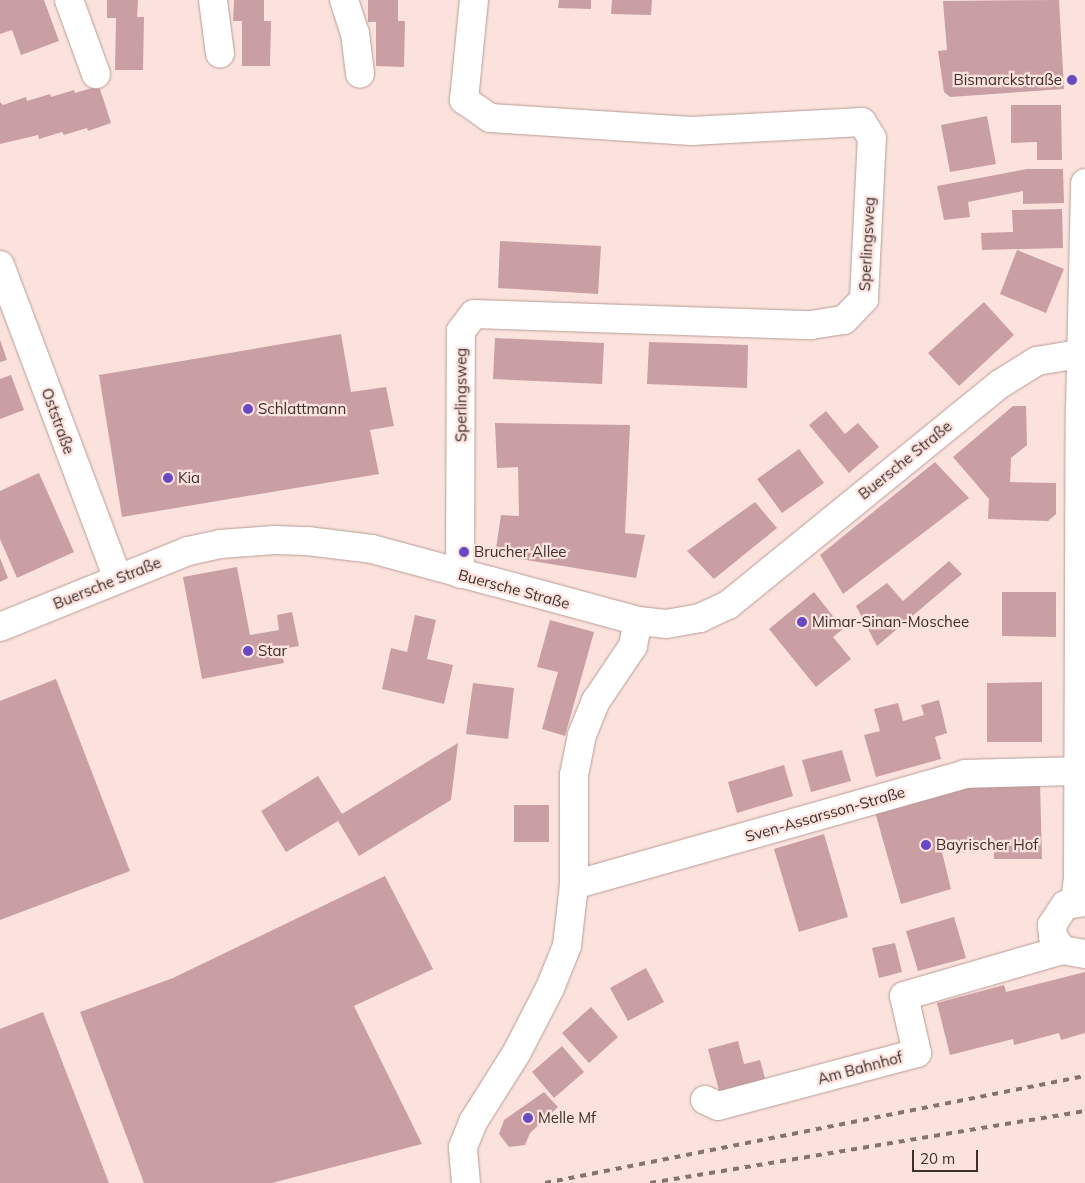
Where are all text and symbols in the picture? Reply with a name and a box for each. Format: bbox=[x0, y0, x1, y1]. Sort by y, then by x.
place label: Bismarckstraße bbox=[954, 71, 1062, 89]
marker: Bismarckstraße bbox=[1066, 74, 1078, 86]
street label: Sperlingsweg bbox=[856, 196, 878, 292]
street label: Sperlingsweg bbox=[452, 348, 470, 442]
street label: Oststraße bbox=[38, 386, 78, 456]
place label: Schlattmann bbox=[258, 400, 346, 418]
marker: Schlattmann bbox=[242, 403, 254, 415]
street label: Buersche Straße bbox=[855, 417, 955, 503]
place label: Kia bbox=[178, 469, 200, 487]
marker: Kia bbox=[162, 472, 174, 484]
place label: Brucher Allee bbox=[474, 543, 567, 561]
marker: Brucher Allee bbox=[458, 546, 470, 558]
street label: Buersche Straße bbox=[50, 553, 164, 613]
street label: Buersche Straße bbox=[456, 565, 572, 613]
place label: Mimar-Sinan-Moschee bbox=[812, 613, 969, 631]
marker: Mimar-Sinan-Moschee bbox=[796, 616, 808, 628]
place label: Star bbox=[258, 642, 287, 660]
marker: Star bbox=[242, 645, 254, 657]
street label: Sven-Assarsson-Straße bbox=[743, 783, 907, 845]
place label: Bayrischer Hof bbox=[936, 836, 1038, 854]
marker: Bayrischer Hof bbox=[920, 839, 932, 851]
street label: Am Bahnhof bbox=[816, 1048, 904, 1088]
place label: Melle Mf bbox=[538, 1109, 596, 1127]
marker: Melle Mf bbox=[522, 1112, 534, 1124]
scale bar bbox=[915, 1140, 981, 1172]
text: 20 m bbox=[920, 1149, 955, 1168]

